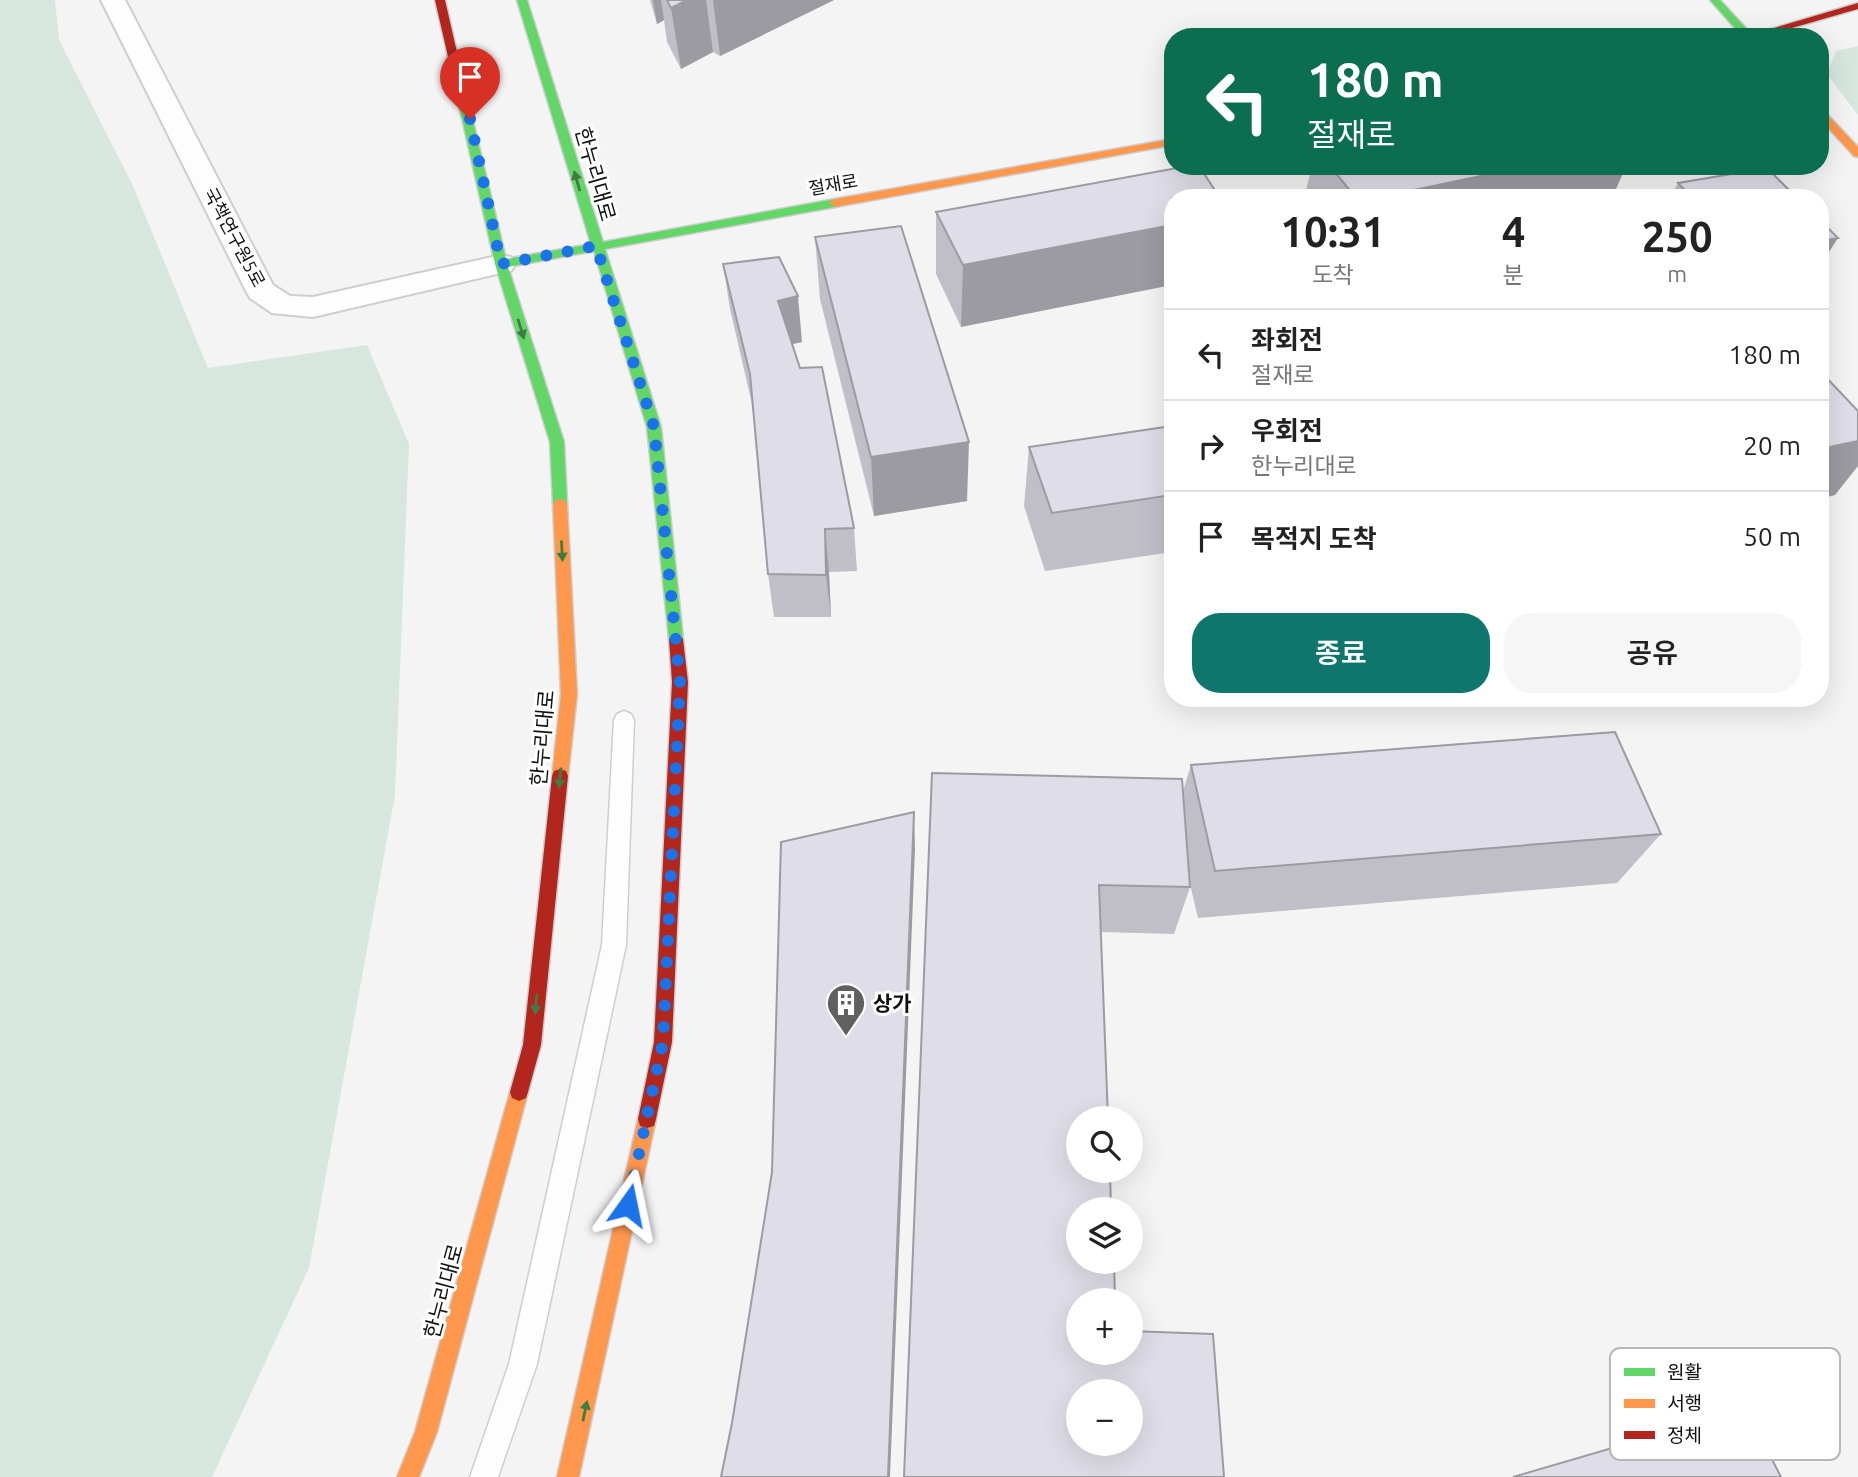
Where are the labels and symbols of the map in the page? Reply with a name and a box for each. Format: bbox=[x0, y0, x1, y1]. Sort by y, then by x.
pin bbox=[440, 47, 500, 119]
street label: 한누리대로 bbox=[571, 124, 621, 224]
one-way arrow bbox=[571, 170, 581, 191]
street label: 절재로 bbox=[807, 170, 859, 198]
street label: 국책연구원5로 bbox=[200, 184, 270, 290]
one-way arrow bbox=[517, 318, 527, 339]
one-way arrow bbox=[556, 540, 567, 562]
street label: 한누리대로 bbox=[526, 689, 558, 787]
one-way arrow bbox=[554, 767, 565, 789]
building icon: 상가 bbox=[825, 982, 867, 1037]
place label: 상가 bbox=[873, 991, 912, 1015]
one-way arrow bbox=[530, 993, 541, 1015]
position arrow bbox=[591, 1168, 665, 1242]
street label: 한누리대로 bbox=[419, 1241, 467, 1341]
legend bbox=[1610, 1348, 1840, 1460]
text: 원활 bbox=[1667, 1361, 1702, 1383]
text: 서행 bbox=[1667, 1392, 1702, 1414]
one-way arrow bbox=[579, 1400, 590, 1422]
text: 정체 bbox=[1667, 1424, 1702, 1446]

